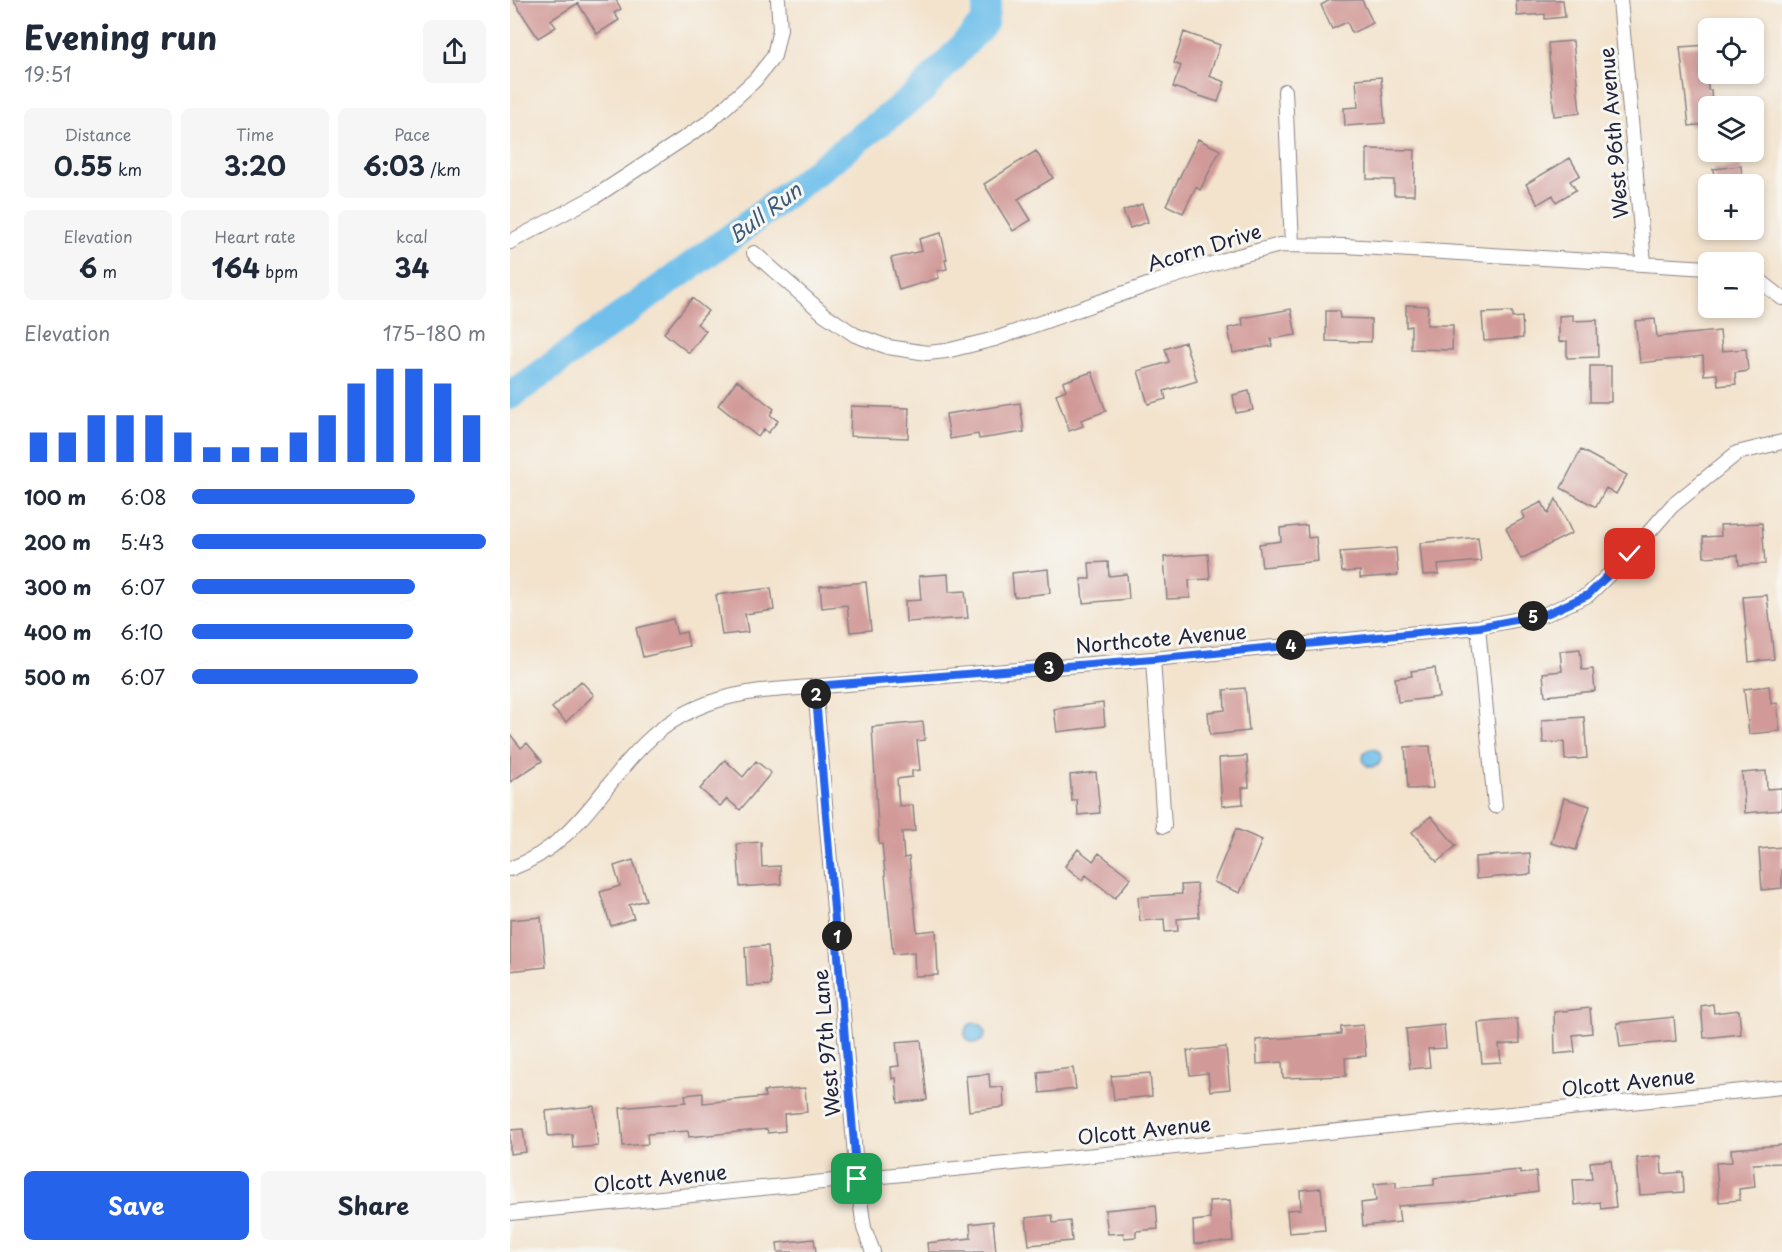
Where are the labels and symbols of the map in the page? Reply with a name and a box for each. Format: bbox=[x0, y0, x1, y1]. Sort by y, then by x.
street label: West 96th Avenue bbox=[1591, 46, 1635, 220]
water label: Bull Run bbox=[720, 173, 809, 250]
street label: Acorn Drive bbox=[1143, 215, 1265, 279]
pin bbox=[1604, 528, 1655, 579]
pin: 5 bbox=[1518, 601, 1548, 631]
street label: Northcote Avenue bbox=[1074, 616, 1248, 660]
pin: 4 bbox=[1276, 630, 1306, 660]
pin: 3 bbox=[1034, 652, 1064, 682]
pin: 2 bbox=[801, 679, 831, 709]
pin: 1 bbox=[822, 921, 852, 951]
street label: West 97th Lane bbox=[805, 968, 847, 1118]
street label: Olcott Avenue bbox=[1560, 1060, 1696, 1104]
street label: Olcott Avenue bbox=[1076, 1108, 1212, 1152]
pin bbox=[831, 1153, 882, 1204]
street label: Olcott Avenue bbox=[592, 1156, 728, 1200]

